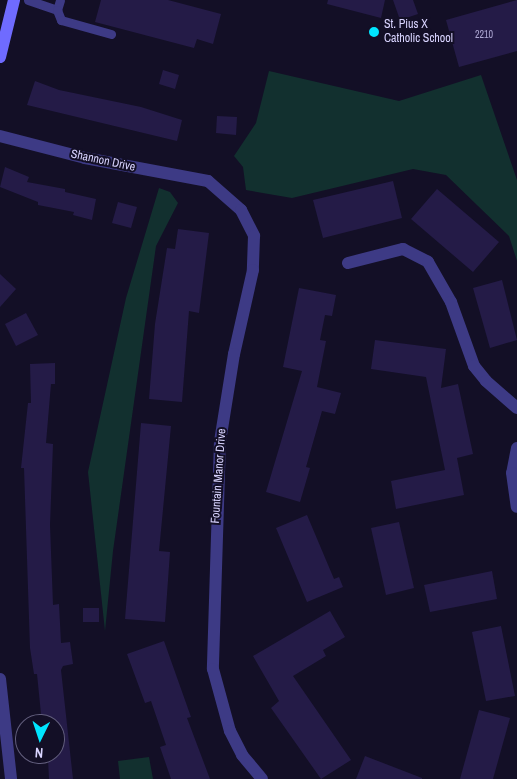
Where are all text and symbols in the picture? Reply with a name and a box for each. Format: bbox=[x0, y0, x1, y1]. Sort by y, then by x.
place label: St. Pius X Catholic School bbox=[384, 18, 453, 46]
marker: St. Pius X Catholic School bbox=[368, 26, 380, 38]
house number: 2210 bbox=[475, 29, 493, 41]
street label: Shannon Drive bbox=[69, 147, 137, 175]
street label: Fountain Manor Drive bbox=[208, 428, 230, 524]
north arrow bbox=[15, 714, 65, 764]
text: N bbox=[34, 744, 44, 762]

